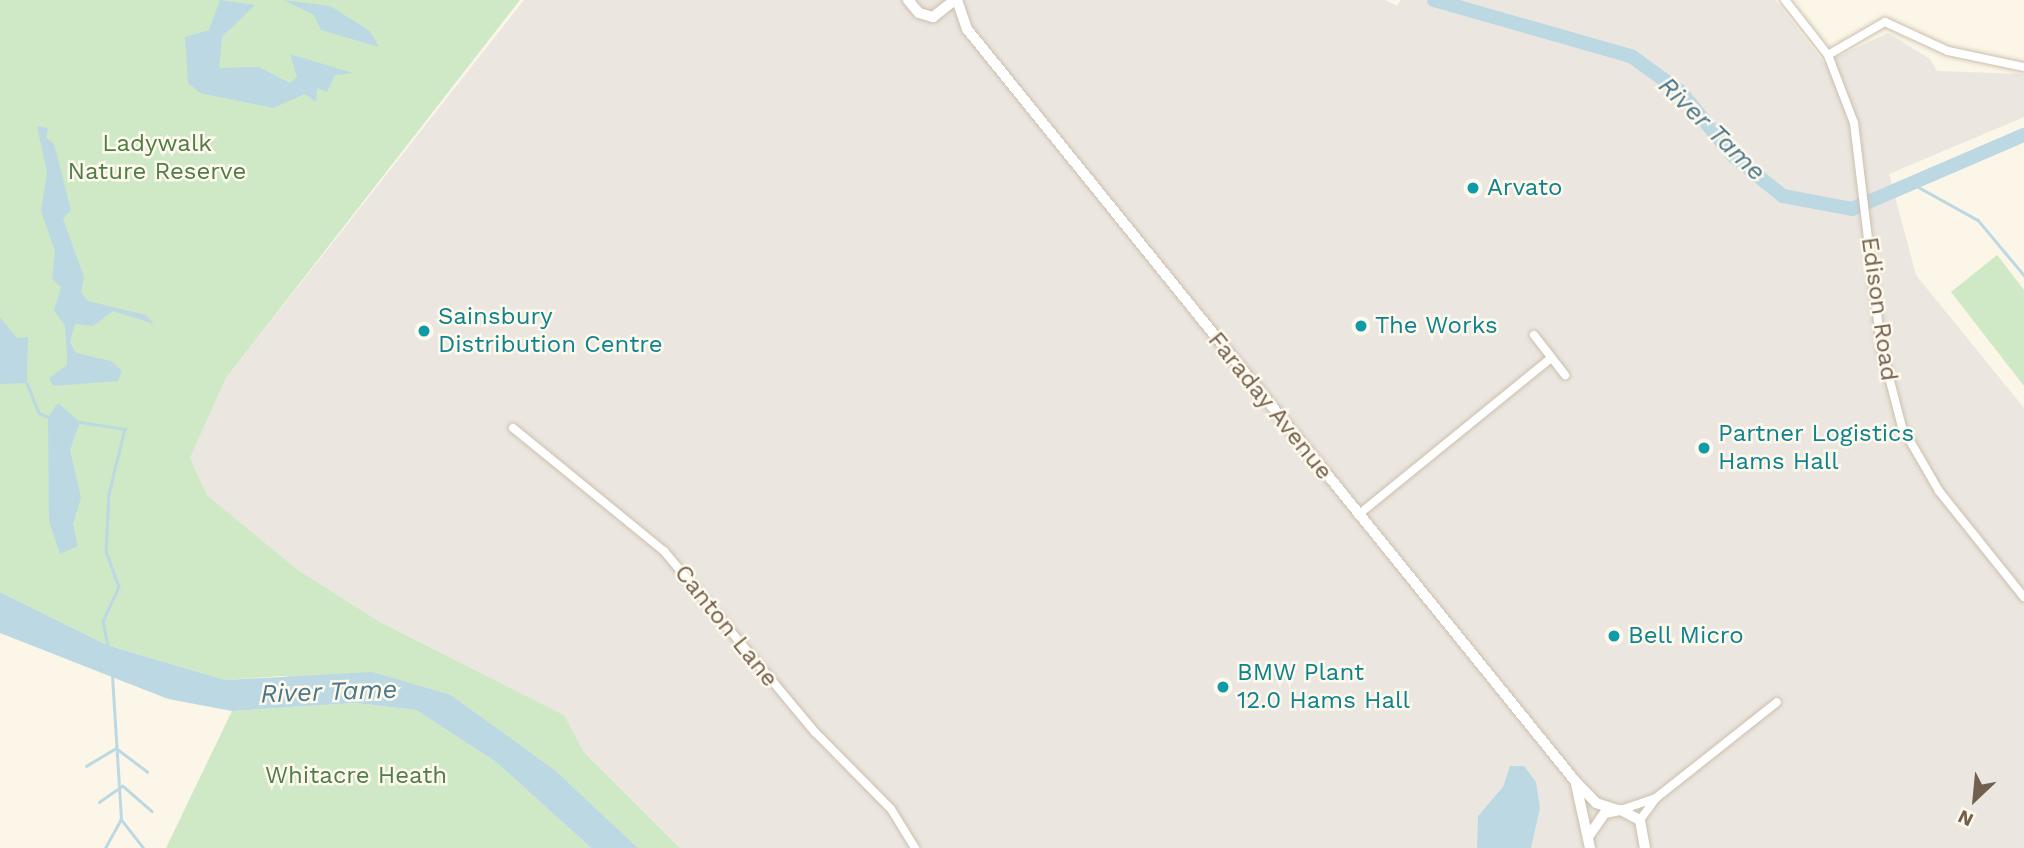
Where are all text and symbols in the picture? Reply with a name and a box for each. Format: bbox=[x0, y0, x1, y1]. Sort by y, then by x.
water label: River Tame bbox=[1651, 70, 1773, 188]
park label: Ladywalk Nature Reserve bbox=[68, 130, 246, 186]
place label: Arvato bbox=[1487, 174, 1562, 202]
marker: Arvato bbox=[1465, 180, 1481, 196]
street label: Edison Road bbox=[1855, 235, 1903, 383]
place label: Sainsbury Distribution Centre bbox=[438, 303, 662, 359]
place label: The Works bbox=[1375, 312, 1498, 340]
marker: The Works bbox=[1353, 318, 1369, 334]
marker: Sainsbury Distribution Centre bbox=[416, 323, 432, 339]
street label: Faraday Avenue bbox=[1201, 326, 1339, 486]
place label: Partner Logistics Hams Hall bbox=[1718, 420, 1915, 476]
marker: Partner Logistics Hams Hall bbox=[1696, 440, 1712, 456]
street label: Canton Lane bbox=[668, 559, 784, 693]
place label: Bell Micro bbox=[1628, 622, 1745, 650]
marker: Bell Micro bbox=[1606, 628, 1622, 644]
place label: BMW Plant 12.0 Hams Hall bbox=[1237, 659, 1410, 715]
water label: River Tame bbox=[259, 674, 399, 710]
marker: BMW Plant 12.0 Hams Hall bbox=[1215, 679, 1231, 695]
park label: Whitacre Heath bbox=[265, 762, 447, 790]
north arrow bbox=[1940, 764, 2010, 834]
text: N bbox=[1954, 805, 1977, 832]

